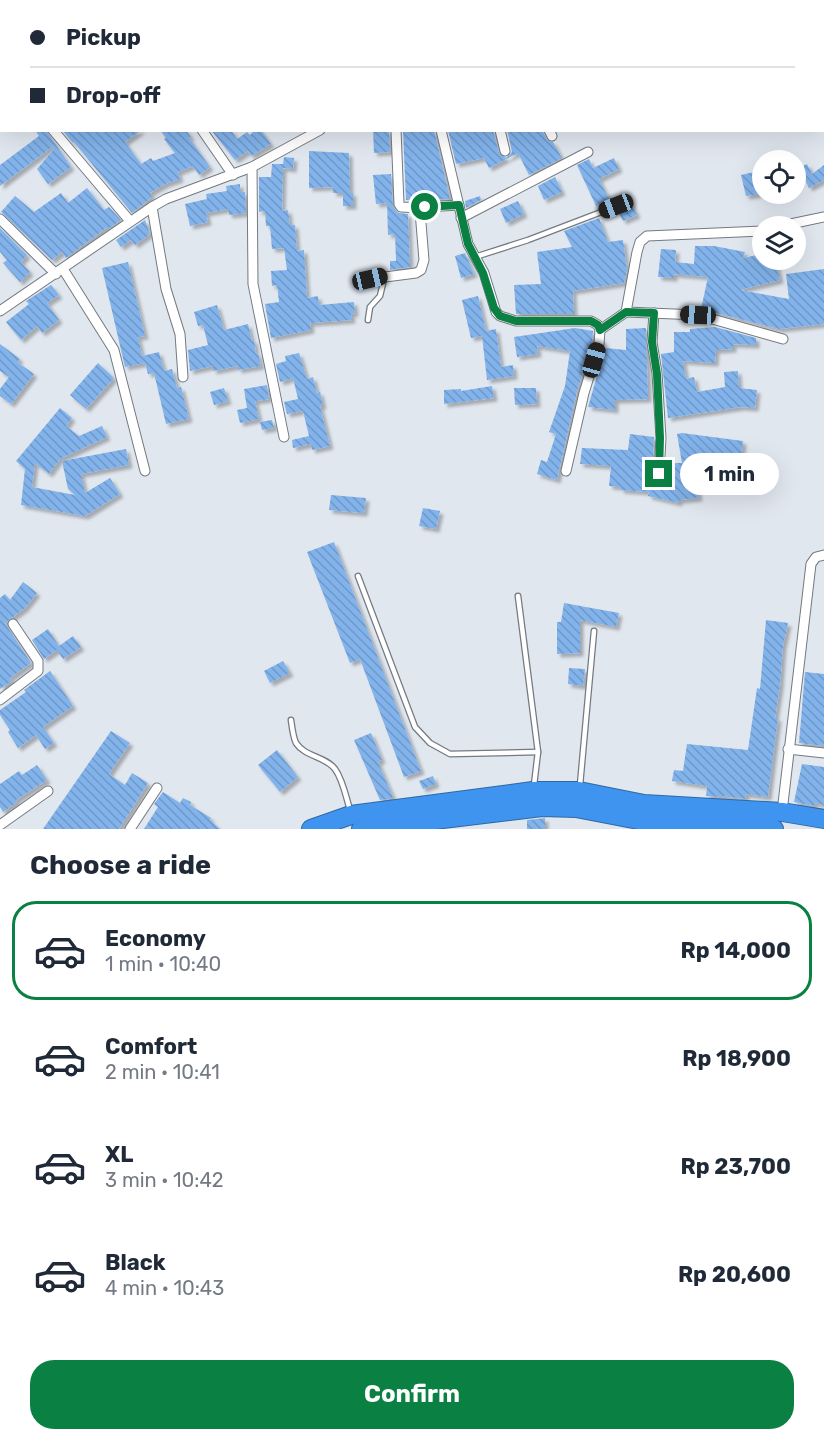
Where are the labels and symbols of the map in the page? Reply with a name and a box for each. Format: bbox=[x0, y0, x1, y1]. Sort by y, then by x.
car bbox=[596, 191, 636, 221]
route start bbox=[411, 193, 438, 220]
car bbox=[350, 266, 390, 292]
car bbox=[680, 305, 716, 325]
car bbox=[580, 340, 608, 380]
callout: 1 min bbox=[680, 453, 779, 495]
route end bbox=[645, 460, 672, 487]

